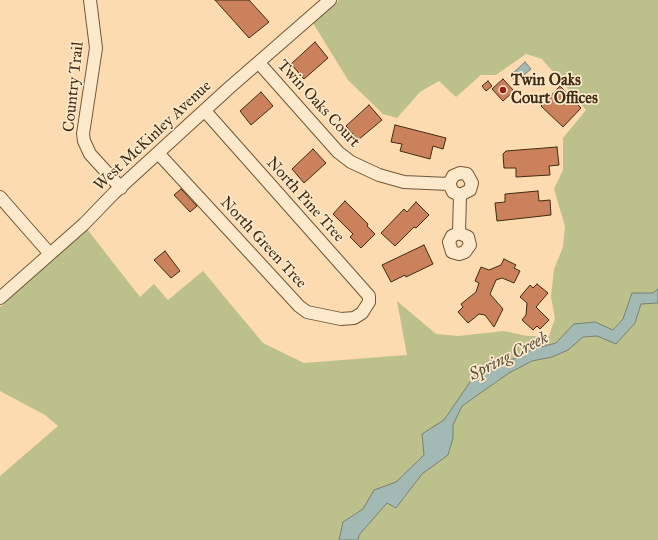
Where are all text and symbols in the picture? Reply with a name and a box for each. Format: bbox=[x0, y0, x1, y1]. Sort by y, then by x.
street label: Country Trail bbox=[60, 41, 88, 133]
street label: Twin Oaks Court bbox=[273, 56, 363, 152]
place label: Twin Oaks Court Offices bbox=[511, 71, 598, 109]
street label: West McKinley Avenue bbox=[90, 77, 216, 195]
marker: Twin Oaks Court Offices bbox=[498, 85, 508, 95]
street label: North Pine Tree bbox=[262, 154, 348, 246]
street label: North Green Tree bbox=[216, 193, 310, 293]
water label: Spring Creek bbox=[466, 328, 552, 386]

